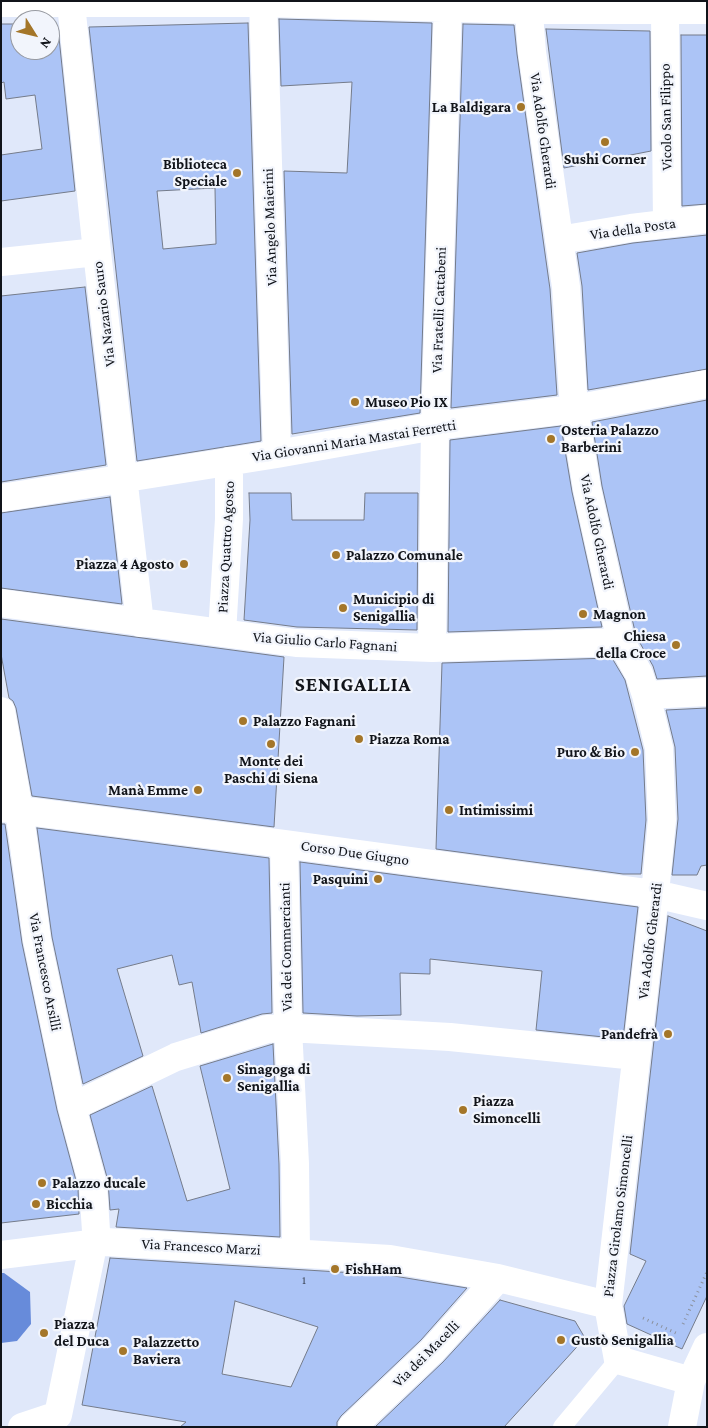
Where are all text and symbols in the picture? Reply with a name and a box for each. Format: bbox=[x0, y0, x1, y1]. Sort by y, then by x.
north arrow bbox=[10, 10, 60, 60]
text: N bbox=[37, 35, 56, 52]
street label: Vicolo San Filippo bbox=[656, 63, 676, 171]
street label: Via Adolfo Gherardi bbox=[526, 72, 560, 190]
place label: La Baldigara bbox=[432, 98, 511, 116]
marker: La Baldigara bbox=[515, 101, 527, 113]
marker: Sushi Corner bbox=[599, 136, 611, 148]
place label: Sushi Corner bbox=[564, 150, 646, 168]
place label: Biblioteca Speciale bbox=[163, 155, 227, 190]
marker: Biblioteca Speciale bbox=[231, 167, 243, 179]
street label: Via Angelo Maierini bbox=[259, 168, 281, 286]
street label: Via della Posta bbox=[589, 214, 677, 244]
street label: Via Fratelli Cattabeni bbox=[428, 247, 450, 373]
street label: Via Nazario Sauro bbox=[89, 260, 119, 368]
place label: Museo Pio IX bbox=[365, 393, 448, 411]
marker: Museo Pio IX bbox=[349, 396, 361, 408]
street label: Via Giovanni Maria Mastai Ferretti bbox=[251, 416, 457, 466]
place label: Osteria Palazzo Barberini bbox=[561, 421, 659, 456]
marker: Osteria Palazzo Barberini bbox=[545, 433, 557, 445]
street label: Via Adolfo Gherardi bbox=[576, 473, 618, 591]
street label: Piazza Quattro Agosto bbox=[214, 480, 238, 614]
place label: Palazzo Comunale bbox=[346, 546, 463, 564]
marker: Palazzo Comunale bbox=[330, 549, 342, 561]
place label: Piazza 4 Agosto bbox=[76, 555, 174, 573]
marker: Piazza 4 Agosto bbox=[178, 558, 190, 570]
place label: Municipio di Senigallia bbox=[353, 590, 434, 625]
marker: Municipio di Senigallia bbox=[337, 602, 349, 614]
place label: Magnon bbox=[593, 605, 646, 623]
marker: Magnon bbox=[577, 608, 589, 620]
place label: Chiesa della Croce bbox=[596, 627, 666, 662]
street label: Via Giulio Carlo Fagnani bbox=[252, 628, 398, 656]
marker: Chiesa della Croce bbox=[670, 639, 682, 651]
district label: SENIGALLIA bbox=[293, 673, 413, 697]
place label: Palazzo Fagnani bbox=[253, 712, 356, 730]
marker: Palazzo Fagnani bbox=[237, 715, 249, 727]
place label: Piazza Roma bbox=[369, 730, 450, 748]
marker: Piazza Roma bbox=[353, 733, 365, 745]
marker: Monte dei Paschi di Siena bbox=[265, 738, 277, 750]
place label: Puro & Bio bbox=[557, 743, 625, 761]
marker: Puro & Bio bbox=[629, 746, 641, 758]
place label: Monte dei Paschi di Siena bbox=[224, 752, 318, 787]
place label: Manà Emme bbox=[108, 781, 188, 799]
marker: Manà Emme bbox=[192, 784, 204, 796]
place label: Intimissimi bbox=[459, 801, 533, 819]
marker: Intimissimi bbox=[443, 804, 455, 816]
street label: Corso Due Giugno bbox=[300, 836, 410, 870]
place label: Pasquini bbox=[313, 870, 368, 888]
marker: Pasquini bbox=[372, 873, 384, 885]
street label: Via dei Commercianti bbox=[276, 882, 296, 1012]
street label: Via Adolfo Gherardi bbox=[634, 882, 666, 1000]
street label: Via Francesco Arsilli bbox=[25, 912, 65, 1032]
place label: Pandefrà bbox=[601, 1025, 658, 1043]
marker: Pandefrà bbox=[662, 1028, 674, 1040]
place label: Sinagoga di Senigallia bbox=[237, 1060, 310, 1095]
marker: Sinagoga di Senigallia bbox=[221, 1072, 233, 1084]
place label: Piazza Simoncelli bbox=[473, 1092, 541, 1127]
marker: Piazza Simoncelli bbox=[457, 1104, 469, 1116]
street label: Piazza Girolamo Simoncelli bbox=[599, 1134, 637, 1298]
place label: Palazzo ducale bbox=[52, 1174, 146, 1192]
marker: Palazzo ducale bbox=[36, 1177, 48, 1189]
place label: Bicchia bbox=[46, 1195, 93, 1213]
marker: Bicchia bbox=[30, 1198, 42, 1210]
street label: Via Francesco Marzi bbox=[141, 1235, 261, 1259]
place label: FishHam bbox=[345, 1260, 402, 1278]
marker: FishHam bbox=[329, 1263, 341, 1275]
house number: 1 bbox=[302, 1273, 306, 1287]
place label: Piazza del Duca bbox=[54, 1315, 109, 1350]
street label: Via dei Macelli bbox=[389, 1317, 463, 1391]
marker: Piazza del Duca bbox=[38, 1327, 50, 1339]
place label: Gustò Senigallia bbox=[571, 1331, 674, 1349]
place label: Palazzetto Baviera bbox=[133, 1333, 199, 1368]
marker: Gustò Senigallia bbox=[555, 1334, 567, 1346]
marker: Palazzetto Baviera bbox=[117, 1345, 129, 1357]

